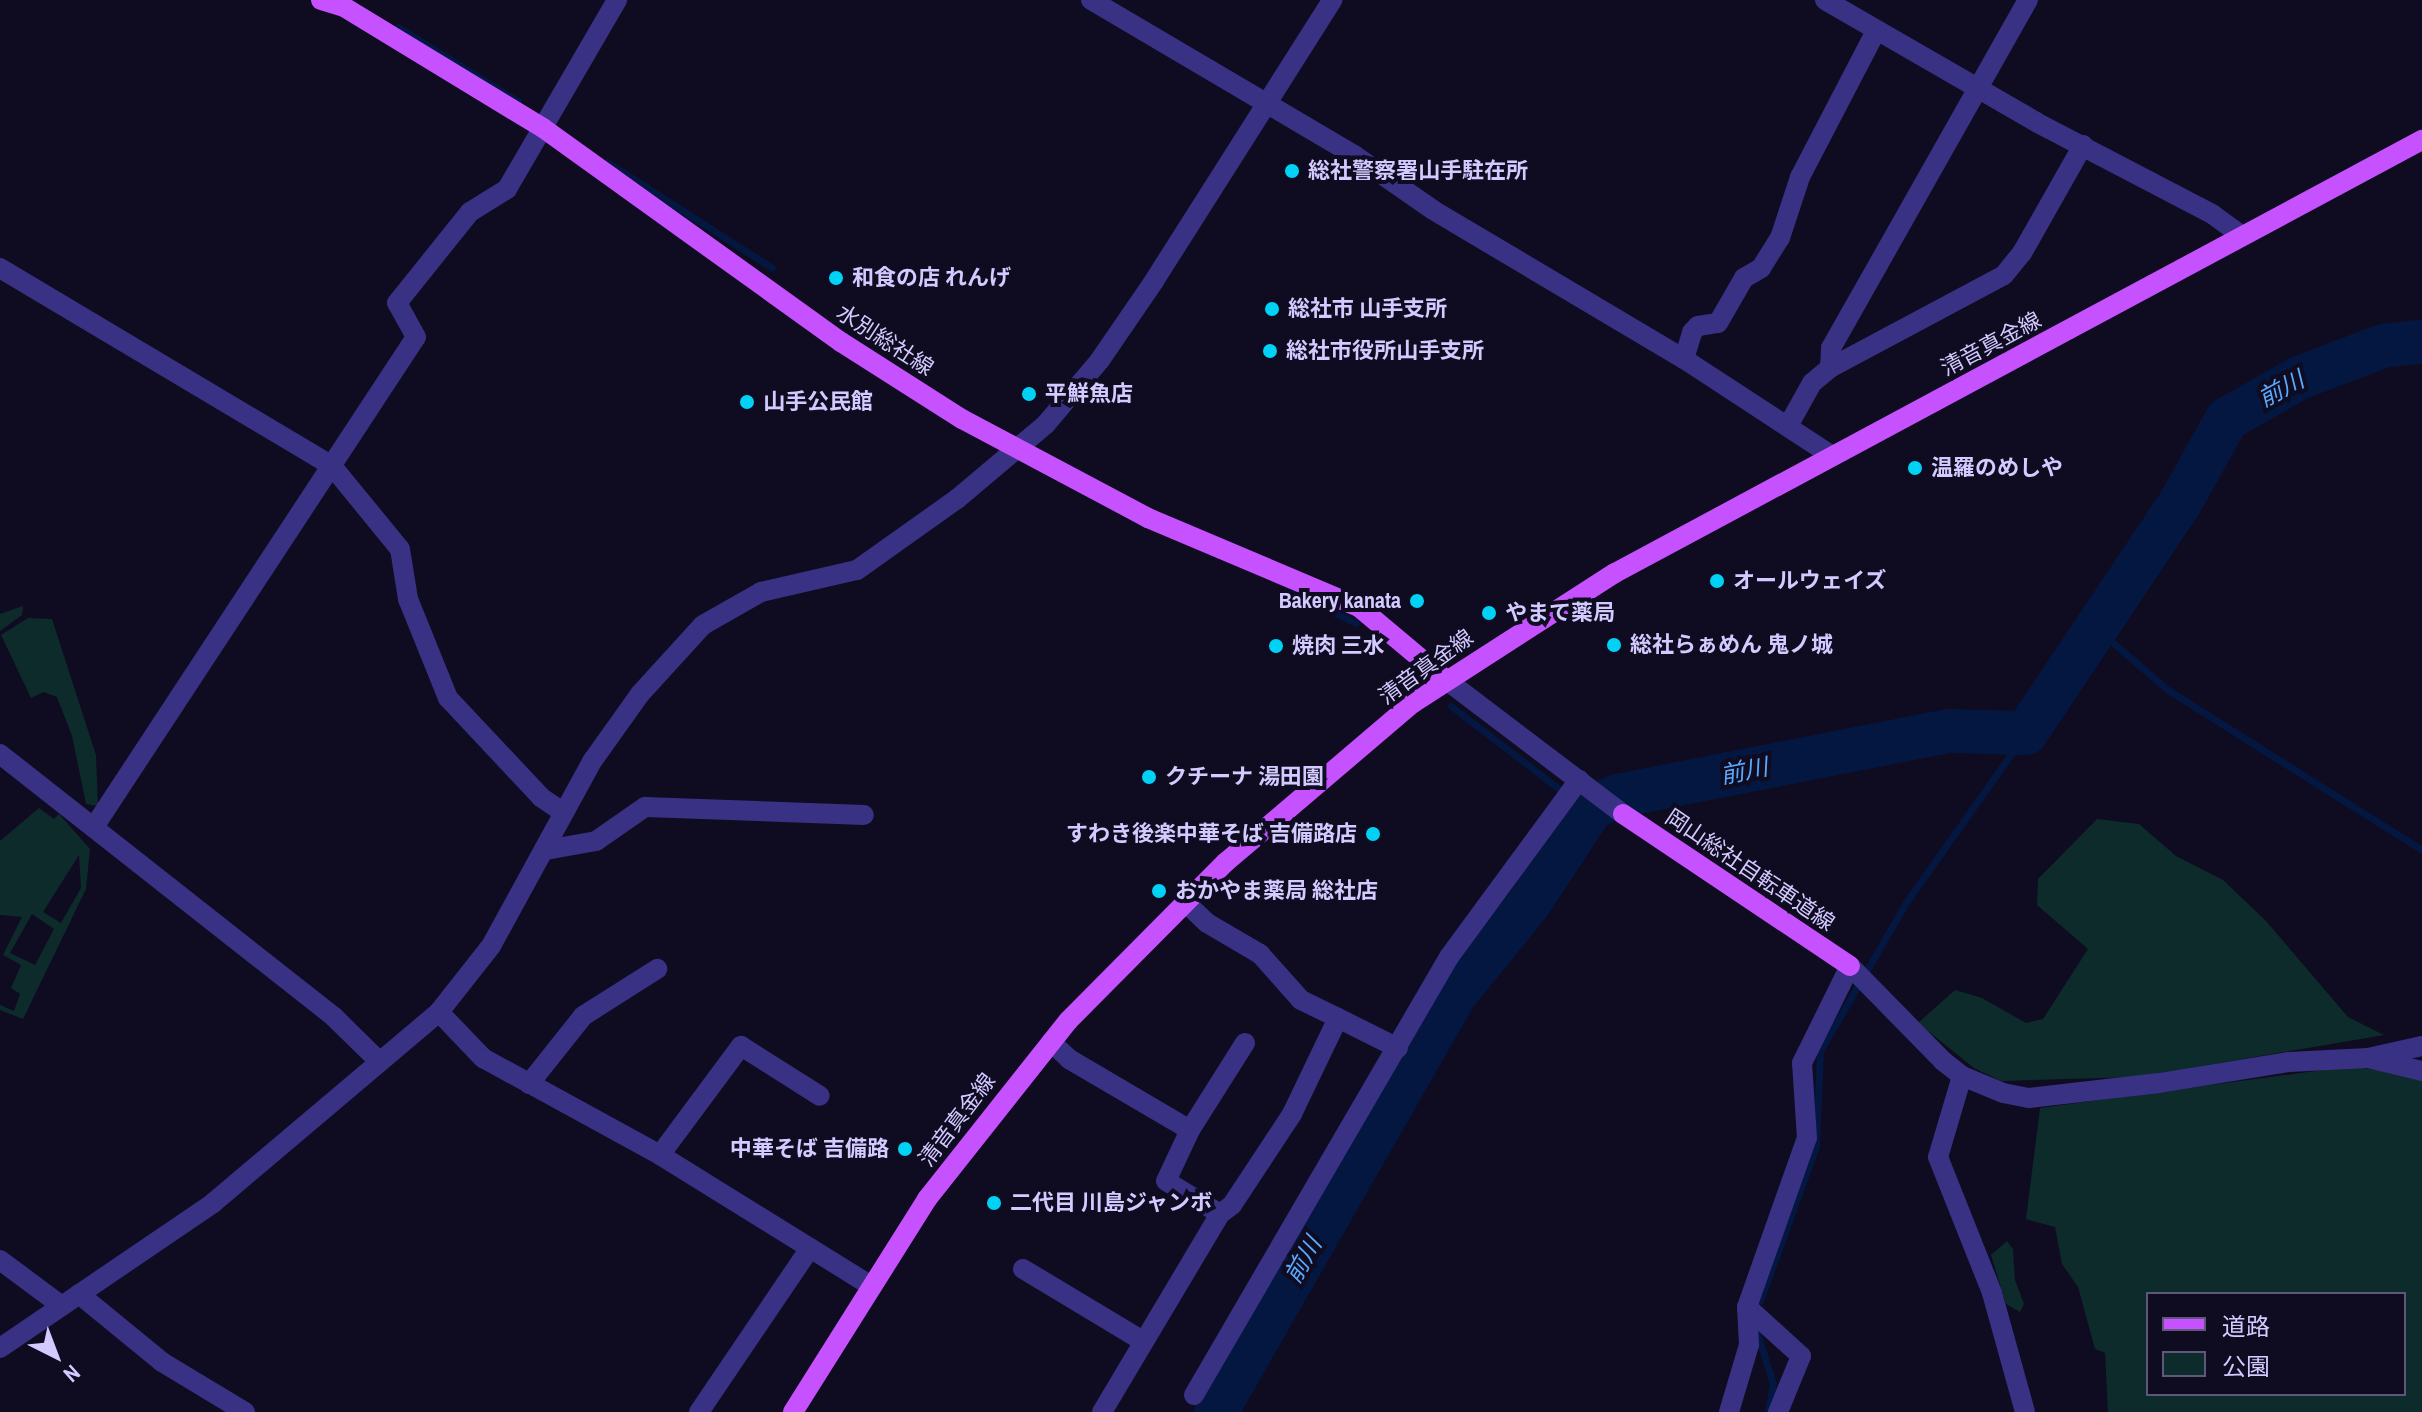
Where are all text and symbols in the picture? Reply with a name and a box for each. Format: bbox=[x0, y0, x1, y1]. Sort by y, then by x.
place label: 総社警察署山手駐在所 bbox=[1308, 158, 1528, 184]
marker: 総社警察署山手駐在所 bbox=[1283, 162, 1301, 180]
place label: 和食の店 れんげ bbox=[852, 265, 1011, 291]
marker: 和食の店 れんげ bbox=[827, 269, 845, 287]
place label: 総社市 山手支所 bbox=[1288, 296, 1447, 322]
street label: 水別総社線 bbox=[832, 299, 938, 381]
marker: 総社市 山手支所 bbox=[1263, 300, 1281, 318]
street label: 清音真金線 bbox=[1936, 307, 2046, 381]
place label: 総社市役所山手支所 bbox=[1286, 338, 1484, 364]
marker: 総社市役所山手支所 bbox=[1261, 342, 1279, 360]
water label: 前川 bbox=[2253, 365, 2309, 413]
place label: 平鮮魚店 bbox=[1045, 381, 1133, 407]
marker: 平鮮魚店 bbox=[1020, 385, 1038, 403]
place label: 山手公民館 bbox=[763, 389, 873, 415]
marker: 山手公民館 bbox=[738, 393, 756, 411]
place label: 温羅のめしや bbox=[1931, 455, 2063, 481]
marker: 温羅のめしや bbox=[1906, 459, 1924, 477]
place label: オールウェイズ bbox=[1733, 568, 1887, 594]
marker: オールウェイズ bbox=[1708, 572, 1726, 590]
place label: Bakery kanata bbox=[1279, 588, 1401, 614]
marker: Bakery kanata bbox=[1408, 592, 1426, 610]
place label: やまて薬局 bbox=[1505, 600, 1615, 626]
marker: やまて薬局 bbox=[1480, 604, 1498, 622]
street label: 清音真金線 bbox=[1374, 624, 1478, 710]
place label: 総社らぁめん 鬼ノ城 bbox=[1630, 632, 1833, 658]
place label: 焼肉 三水 bbox=[1292, 633, 1385, 659]
marker: 総社らぁめん 鬼ノ城 bbox=[1605, 636, 1623, 654]
marker: 焼肉 三水 bbox=[1267, 637, 1285, 655]
water label: 前川 bbox=[1718, 752, 1770, 790]
place label: クチーナ 湯田園 bbox=[1165, 764, 1324, 790]
marker: クチーナ 湯田園 bbox=[1140, 768, 1158, 786]
street label: 岡山総社自転車道線 bbox=[1661, 804, 1839, 936]
place label: すわき後楽中華そば 吉備路店 bbox=[1066, 821, 1357, 847]
marker: すわき後楽中華そば 吉備路店 bbox=[1364, 825, 1382, 843]
place label: おかやま薬局 総社店 bbox=[1175, 878, 1378, 904]
marker: おかやま薬局 総社店 bbox=[1150, 882, 1168, 900]
street label: 清音真金線 bbox=[913, 1068, 1001, 1172]
place label: 中華そば 吉備路 bbox=[730, 1136, 889, 1162]
marker: 中華そば 吉備路 bbox=[896, 1140, 914, 1158]
place label: 二代目 川島ジャンボ bbox=[1010, 1190, 1213, 1216]
marker: 二代目 川島ジャンボ bbox=[985, 1194, 1003, 1212]
water label: 前川 bbox=[1279, 1232, 1327, 1288]
legend bbox=[2146, 1292, 2406, 1396]
text: 道路 bbox=[2222, 1310, 2270, 1342]
north arrow bbox=[16, 1316, 96, 1396]
text: 公園 bbox=[2222, 1350, 2270, 1382]
text: N bbox=[57, 1358, 87, 1389]

